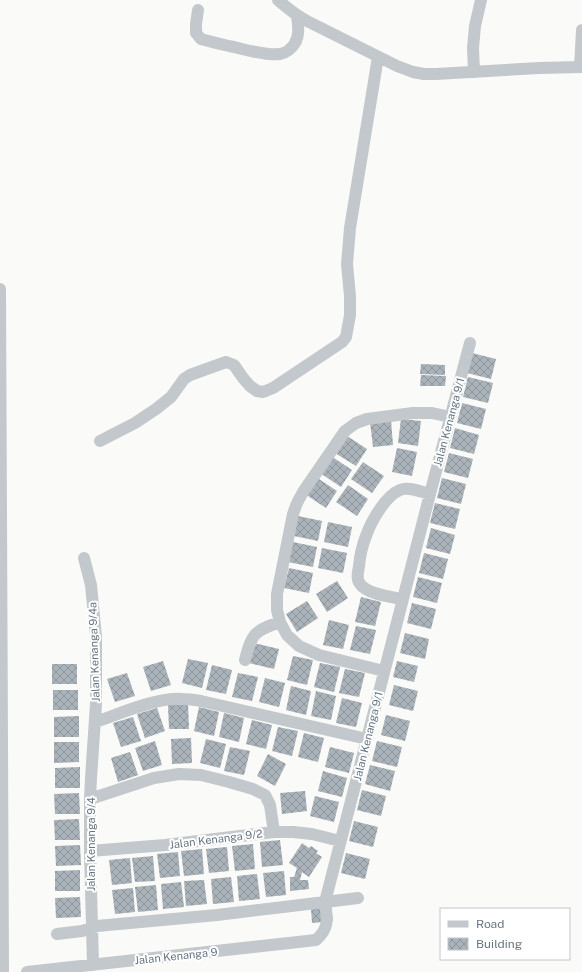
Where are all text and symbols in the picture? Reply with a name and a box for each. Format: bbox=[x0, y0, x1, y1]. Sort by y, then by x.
street label: Jalan Kenanga 9/1 bbox=[431, 376, 467, 468]
street label: Jalan Kenanga 9/4a bbox=[86, 602, 102, 702]
street label: Jalan Kenanga 9/1 bbox=[351, 690, 385, 782]
street label: Jalan Kenanga 9/4 bbox=[85, 797, 97, 891]
street label: Jalan Kenanga 9/2 bbox=[169, 827, 264, 851]
legend bbox=[440, 908, 570, 960]
text: Road bbox=[476, 917, 504, 931]
text: Building bbox=[476, 937, 522, 951]
street label: Jalan Kenanga 9 bbox=[134, 946, 218, 966]

